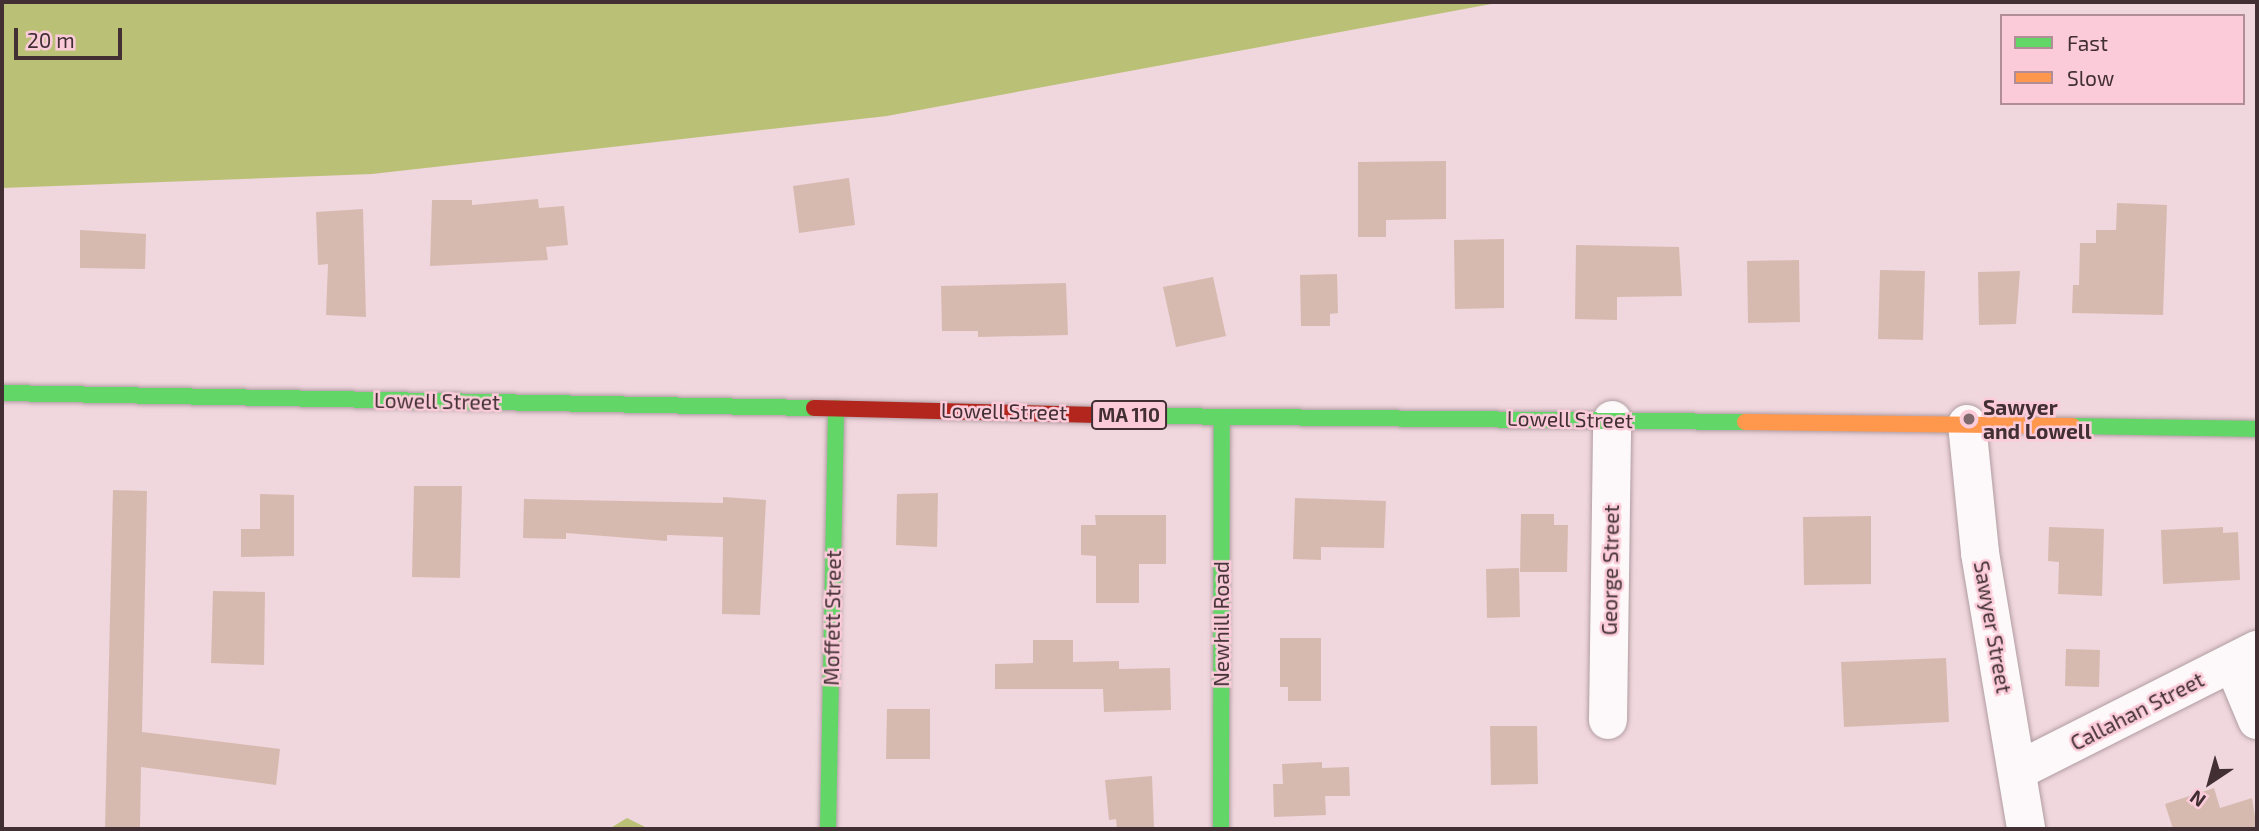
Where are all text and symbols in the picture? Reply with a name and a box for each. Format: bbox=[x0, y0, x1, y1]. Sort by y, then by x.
scale bar bbox=[18, 14, 126, 58]
legend bbox=[2000, 14, 2245, 105]
text: 20 m bbox=[27, 27, 75, 52]
text: Fast bbox=[2067, 30, 2108, 55]
text: Slow bbox=[2067, 65, 2114, 90]
street label: Lowell Street bbox=[373, 387, 501, 415]
place label: Sawyer and Lowell bbox=[1983, 394, 2092, 444]
street label: Lowell Street bbox=[940, 397, 1068, 425]
road number: MA 110 bbox=[1090, 400, 1168, 430]
street label: Lowell Street bbox=[1506, 405, 1634, 433]
marker: Sawyer and Lowell bbox=[1961, 411, 1977, 427]
street label: George Street bbox=[1596, 504, 1624, 636]
street label: Moffett Street bbox=[818, 550, 846, 686]
street label: Sawyer Street bbox=[1969, 559, 2017, 695]
street label: Newhill Road bbox=[1208, 561, 1234, 687]
street label: Callahan Street bbox=[2066, 667, 2208, 755]
north arrow bbox=[2175, 747, 2245, 817]
text: N bbox=[2185, 786, 2210, 813]

